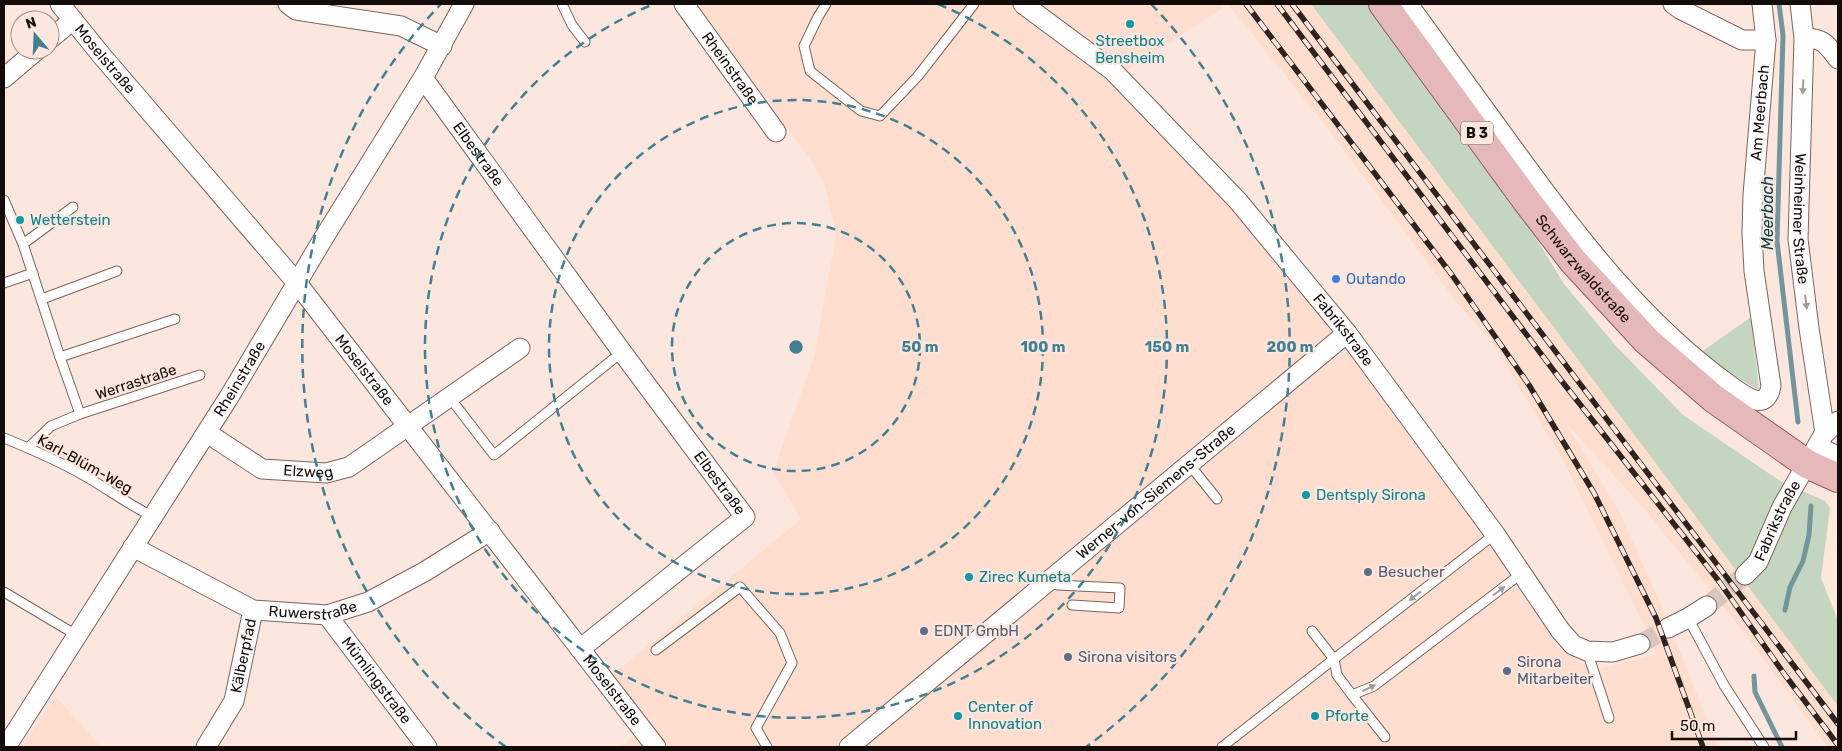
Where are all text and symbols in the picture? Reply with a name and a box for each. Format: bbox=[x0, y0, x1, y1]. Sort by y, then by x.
north arrow bbox=[10, 10, 60, 60]
text: N bbox=[23, 14, 38, 33]
marker: Streetbox Bensheim bbox=[1124, 18, 1136, 30]
street label: Moselstraße bbox=[71, 21, 139, 97]
street label: Rheinstraße bbox=[698, 28, 762, 108]
place label: Streetbox Bensheim bbox=[1095, 32, 1165, 67]
street label: Am Meerbach bbox=[1747, 64, 1773, 161]
one-way arrow bbox=[1799, 79, 1807, 95]
street label: Elbestraße bbox=[449, 119, 507, 190]
road number: B 3 bbox=[1461, 122, 1493, 144]
street label: Weinheimer Straße bbox=[1789, 153, 1812, 285]
water label: Meerbach bbox=[1758, 176, 1777, 250]
place label: Wetterstein bbox=[30, 211, 111, 229]
street label: Schwarzwaldstraße bbox=[1531, 211, 1635, 327]
marker: Wetterstein bbox=[14, 214, 26, 226]
place label: Outando bbox=[1346, 270, 1406, 288]
marker: Outando bbox=[1330, 273, 1342, 285]
street label: Fabrikstraße bbox=[1309, 290, 1377, 370]
one-way arrow bbox=[1802, 294, 1810, 310]
street label: Moselstraße bbox=[331, 331, 397, 409]
street label: Rheinstraße bbox=[210, 338, 269, 420]
centre of rings bbox=[787, 338, 805, 356]
text: 50 m bbox=[902, 338, 938, 356]
text: 100 m bbox=[1021, 338, 1065, 356]
text: 150 m bbox=[1145, 338, 1189, 356]
text: 200 m bbox=[1266, 338, 1314, 356]
street label: Werrastraße bbox=[93, 360, 179, 404]
street label: Werner-von-Siemens-Straße bbox=[1073, 421, 1239, 563]
street label: Karl-Blüm-Weg bbox=[34, 430, 136, 498]
street label: Elbestraße bbox=[690, 448, 749, 518]
street label: Elzweg bbox=[283, 461, 335, 482]
street label: Fabrikstraße bbox=[1751, 477, 1804, 564]
place label: Dentsply Sirona bbox=[1316, 486, 1426, 504]
marker: Dentsply Sirona bbox=[1300, 489, 1312, 501]
place label: Besucher bbox=[1378, 563, 1445, 581]
marker: Besucher bbox=[1362, 566, 1374, 578]
place label: Zirec Kumeta bbox=[979, 568, 1071, 586]
marker: Zirec Kumeta bbox=[963, 571, 975, 583]
one-way arrow bbox=[1492, 586, 1506, 596]
one-way arrow bbox=[1408, 591, 1422, 601]
street label: Ruwerstraße bbox=[268, 597, 359, 624]
street label: Kälberpfad bbox=[227, 617, 260, 695]
place label: EDNT GmbH bbox=[934, 622, 1019, 640]
marker: EDNT GmbH bbox=[918, 625, 930, 637]
street label: Mümlingstraße bbox=[338, 633, 415, 727]
place label: Sirona visitors bbox=[1078, 648, 1177, 666]
street label: Moselstraße bbox=[579, 651, 645, 729]
marker: Sirona visitors bbox=[1062, 651, 1074, 663]
place label: Sirona Mitarbeiter bbox=[1517, 653, 1594, 688]
marker: Sirona Mitarbeiter bbox=[1501, 665, 1513, 677]
one-way arrow bbox=[1361, 684, 1376, 692]
place label: Center of Innovation bbox=[968, 698, 1042, 733]
place label: Pforte bbox=[1325, 707, 1369, 725]
scale bar bbox=[1672, 708, 1796, 740]
marker: Center of Innovation bbox=[952, 710, 964, 722]
marker: Pforte bbox=[1309, 710, 1321, 722]
text: 50 m bbox=[1680, 717, 1715, 735]

